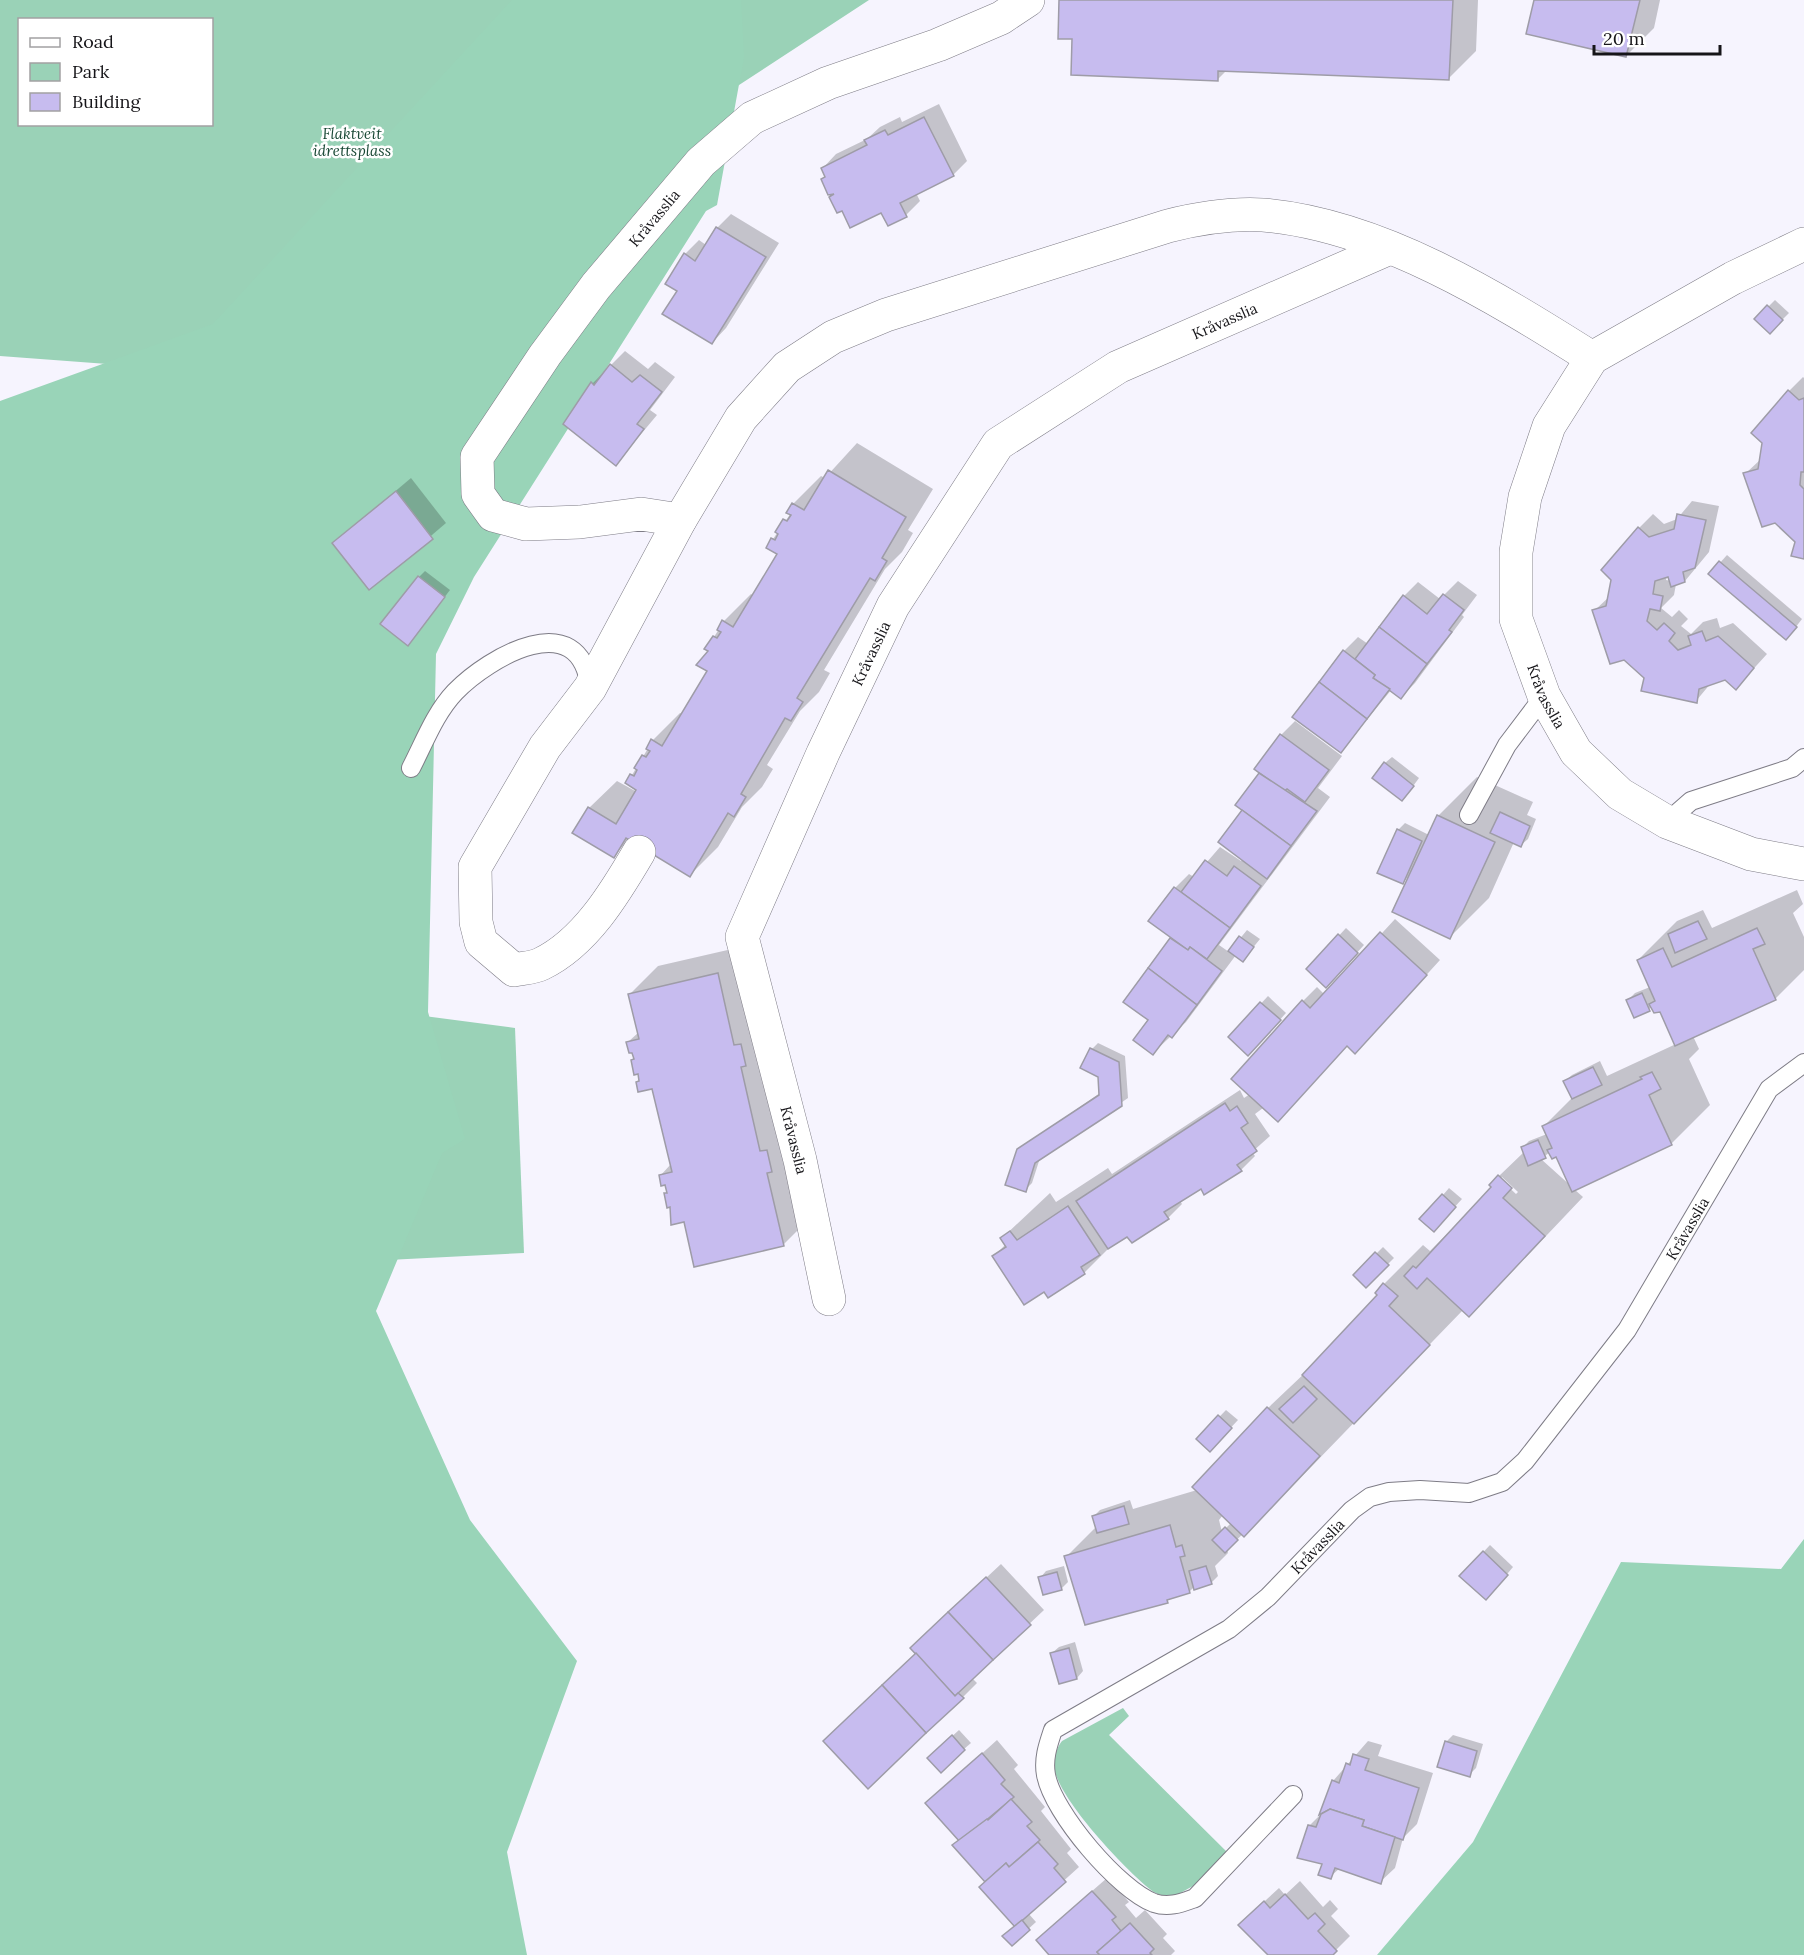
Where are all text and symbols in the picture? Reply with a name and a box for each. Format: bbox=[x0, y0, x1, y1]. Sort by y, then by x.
legend bbox=[18, 18, 213, 126]
scale bar bbox=[1594, 18, 1720, 56]
text: 20 m bbox=[1603, 27, 1645, 50]
text: Road bbox=[72, 30, 114, 53]
text: Park bbox=[72, 60, 110, 83]
text: Building bbox=[72, 90, 142, 113]
park label: Flaktveit idrettsplass bbox=[313, 124, 391, 160]
street label: Kråvasslia bbox=[624, 185, 684, 250]
street label: Kråvasslia bbox=[1189, 298, 1260, 343]
street label: Kråvasslia bbox=[847, 618, 894, 689]
street label: Kråvasslia bbox=[1524, 661, 1570, 732]
street label: Kråvasslia bbox=[776, 1104, 812, 1176]
street label: Kråvasslia bbox=[1661, 1193, 1713, 1263]
street label: Kråvasslia bbox=[1286, 1514, 1348, 1577]

